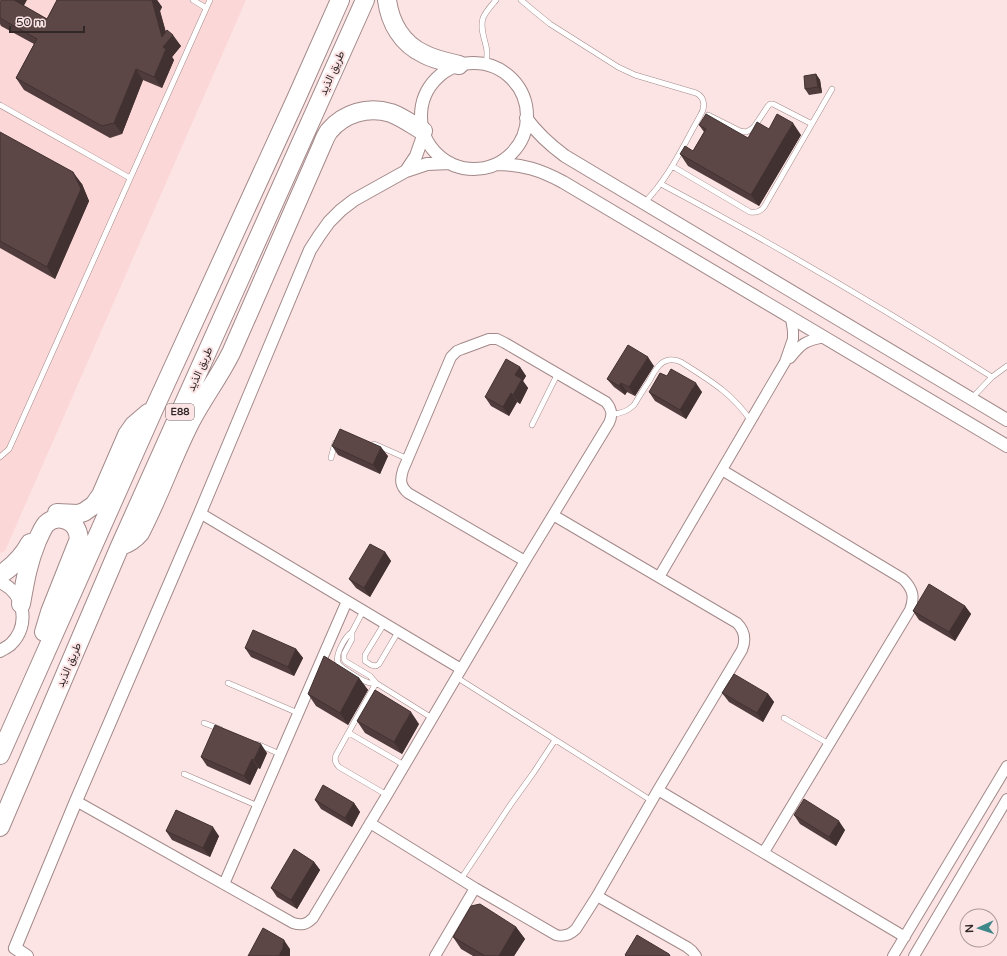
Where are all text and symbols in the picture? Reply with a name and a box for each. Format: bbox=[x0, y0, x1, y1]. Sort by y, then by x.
scale bar bbox=[10, 8, 84, 34]
text: 50 m bbox=[16, 15, 45, 29]
street label: طريق الذيد bbox=[316, 49, 348, 97]
street label: طريق الذيد bbox=[184, 345, 216, 393]
road number: E88 bbox=[166, 404, 194, 420]
street label: طريق الذيد bbox=[54, 641, 84, 689]
north arrow bbox=[959, 908, 999, 948]
text: N bbox=[963, 924, 976, 933]

